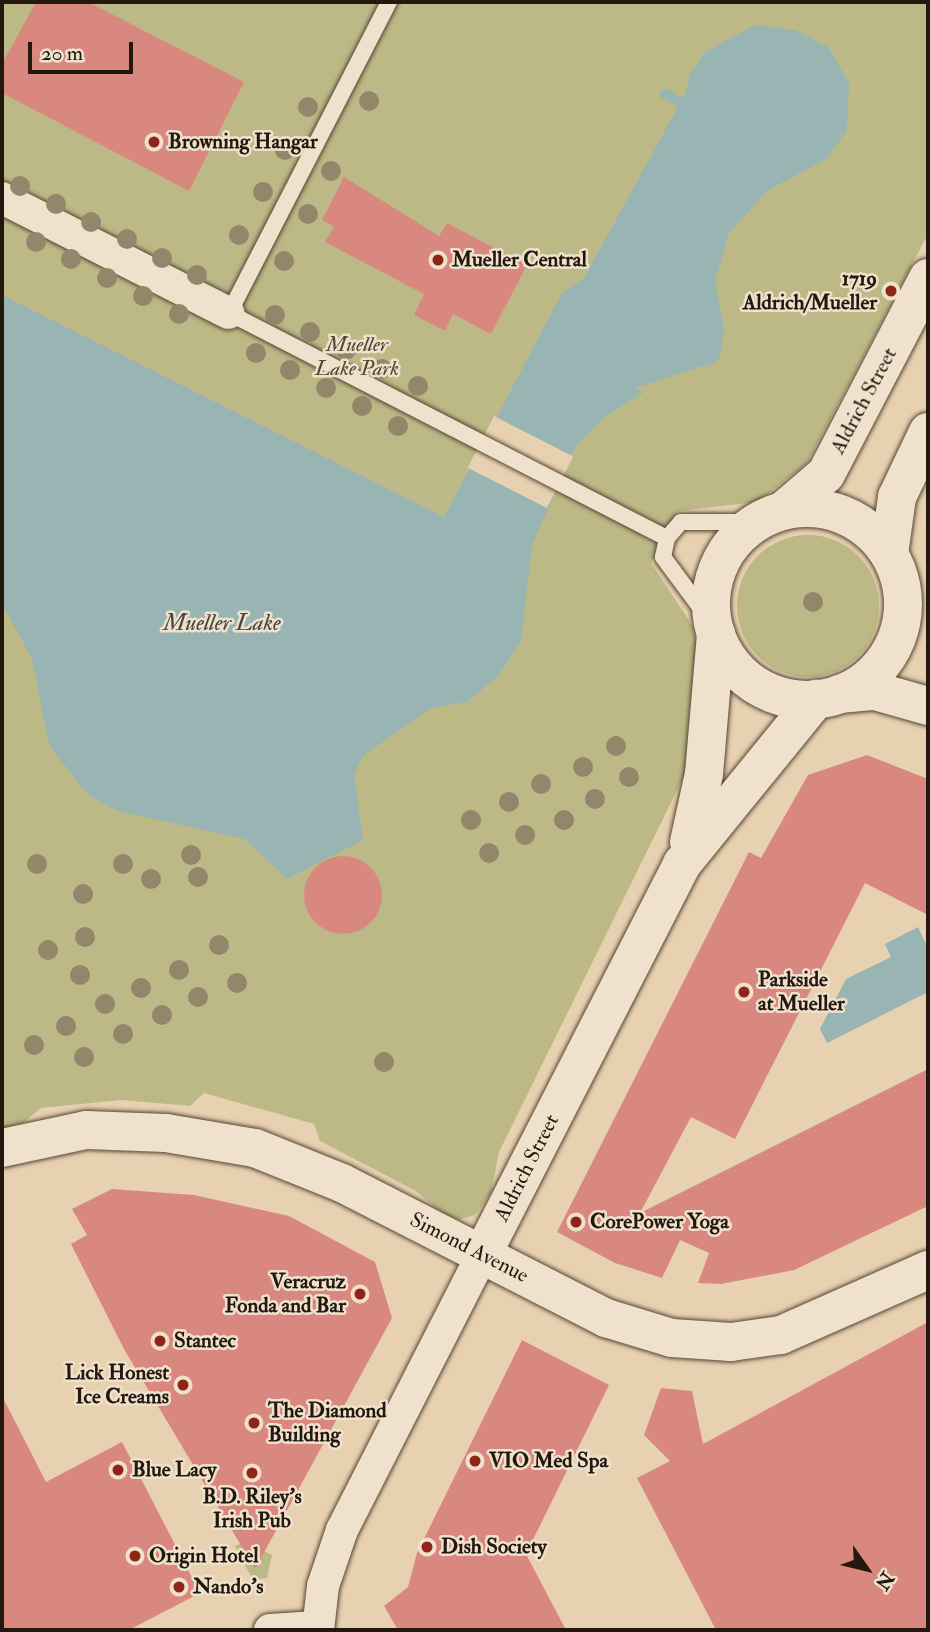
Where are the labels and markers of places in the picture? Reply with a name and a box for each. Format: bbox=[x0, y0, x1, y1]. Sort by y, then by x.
place label: Browning Hangar bbox=[168, 129, 318, 155]
marker: Browning Hangar bbox=[146, 134, 162, 150]
place label: Mueller Central bbox=[452, 247, 587, 273]
marker: Mueller Central bbox=[430, 252, 446, 268]
place label: 1719 Aldrich/Mueller bbox=[743, 266, 877, 316]
marker: 1719 Aldrich/Mueller bbox=[883, 283, 899, 299]
place label: Parkside at Mueller bbox=[758, 967, 845, 1017]
marker: Parkside at Mueller bbox=[736, 984, 752, 1000]
place label: CorePower Yoga bbox=[590, 1209, 729, 1235]
marker: CorePower Yoga bbox=[568, 1214, 584, 1230]
place label: Veracruz Fonda and Bar bbox=[225, 1269, 346, 1319]
marker: Veracruz Fonda and Bar bbox=[352, 1286, 368, 1302]
place label: Stantec bbox=[174, 1328, 236, 1354]
marker: Stantec bbox=[152, 1333, 168, 1349]
place label: Lick Honest Ice Creams bbox=[65, 1360, 169, 1410]
marker: Lick Honest Ice Creams bbox=[175, 1377, 191, 1393]
place label: The Diamond Building bbox=[268, 1398, 387, 1448]
marker: The Diamond Building bbox=[246, 1415, 262, 1431]
place label: VIO Med Spa bbox=[489, 1448, 608, 1474]
marker: VIO Med Spa bbox=[467, 1453, 483, 1469]
place label: Blue Lacy bbox=[132, 1457, 217, 1483]
marker: Blue Lacy bbox=[110, 1462, 126, 1478]
marker: B.D. Riley's Irish Pub bbox=[244, 1465, 260, 1481]
place label: B.D. Riley's Irish Pub bbox=[202, 1484, 302, 1534]
place label: Dish Society bbox=[441, 1534, 547, 1560]
marker: Dish Society bbox=[419, 1539, 435, 1555]
place label: Origin Hotel bbox=[149, 1543, 259, 1569]
marker: Origin Hotel bbox=[127, 1548, 143, 1564]
place label: Nando's bbox=[193, 1574, 263, 1600]
marker: Nando's bbox=[171, 1579, 187, 1595]

